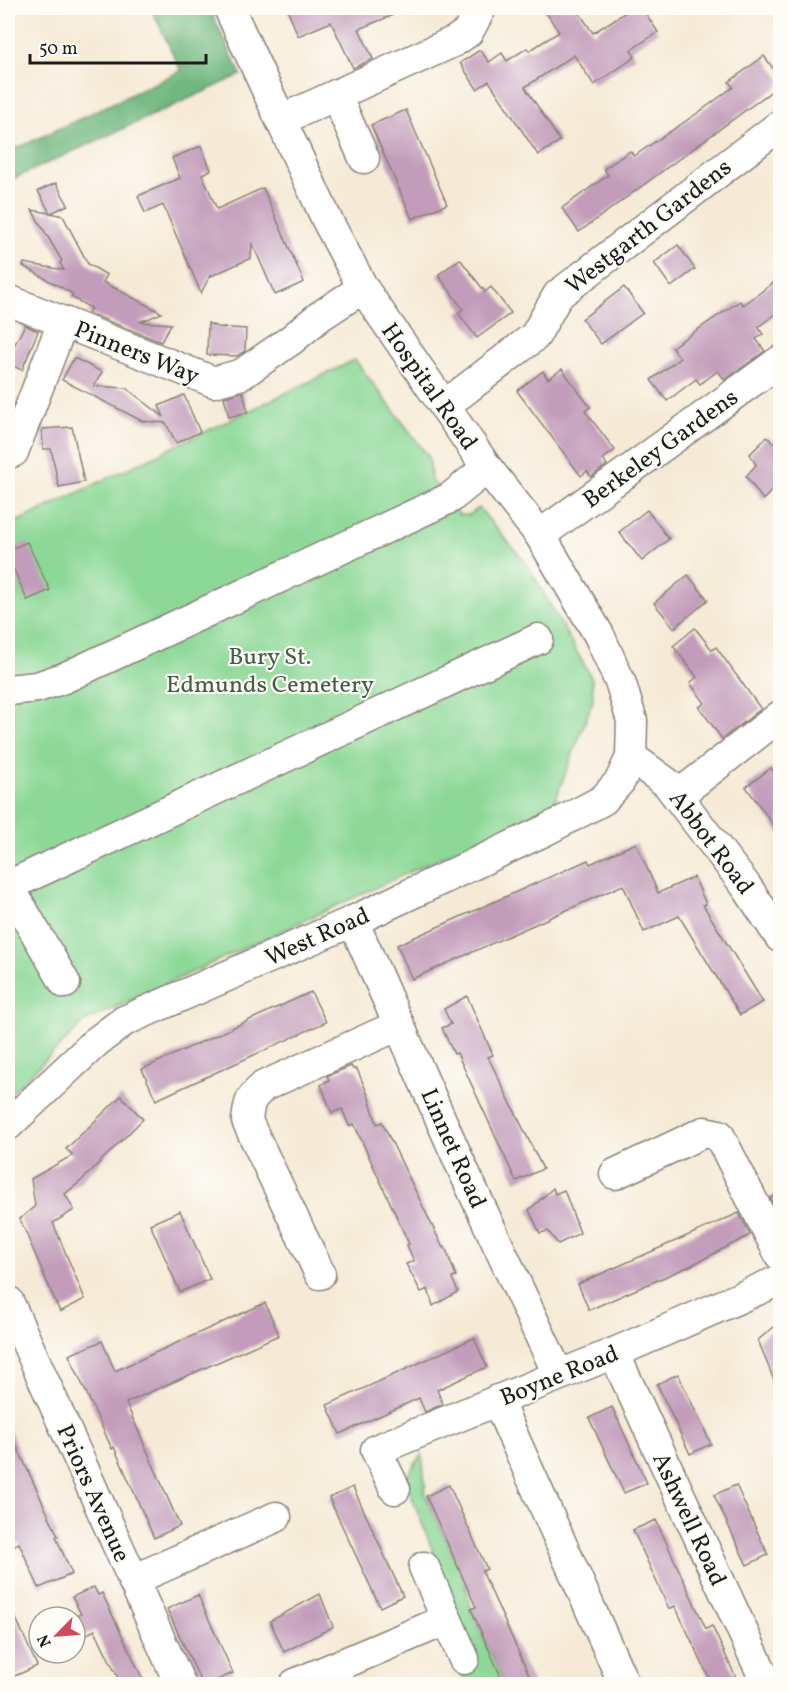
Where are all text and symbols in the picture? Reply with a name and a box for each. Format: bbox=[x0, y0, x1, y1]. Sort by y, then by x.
scale bar bbox=[30, 27, 206, 65]
text: 50 m bbox=[39, 37, 78, 62]
street label: Westgarth Gardens bbox=[559, 152, 740, 303]
street label: Pinners Way bbox=[69, 313, 204, 394]
street label: Hospital Road bbox=[372, 317, 485, 458]
street label: Berkeley Gardens bbox=[576, 382, 746, 518]
park label: Bury St. Edmunds Cemetery bbox=[166, 641, 374, 703]
street label: Abbot Road bbox=[660, 784, 761, 903]
street label: West Road bbox=[260, 900, 376, 976]
street label: Linnet Road bbox=[411, 1083, 494, 1214]
street label: Boyne Road bbox=[495, 1338, 624, 1416]
street label: Priors Avenue bbox=[47, 1419, 138, 1568]
street label: Ashwell Road bbox=[642, 1448, 734, 1592]
north arrow bbox=[27, 1605, 87, 1665]
text: N bbox=[33, 1630, 58, 1650]

